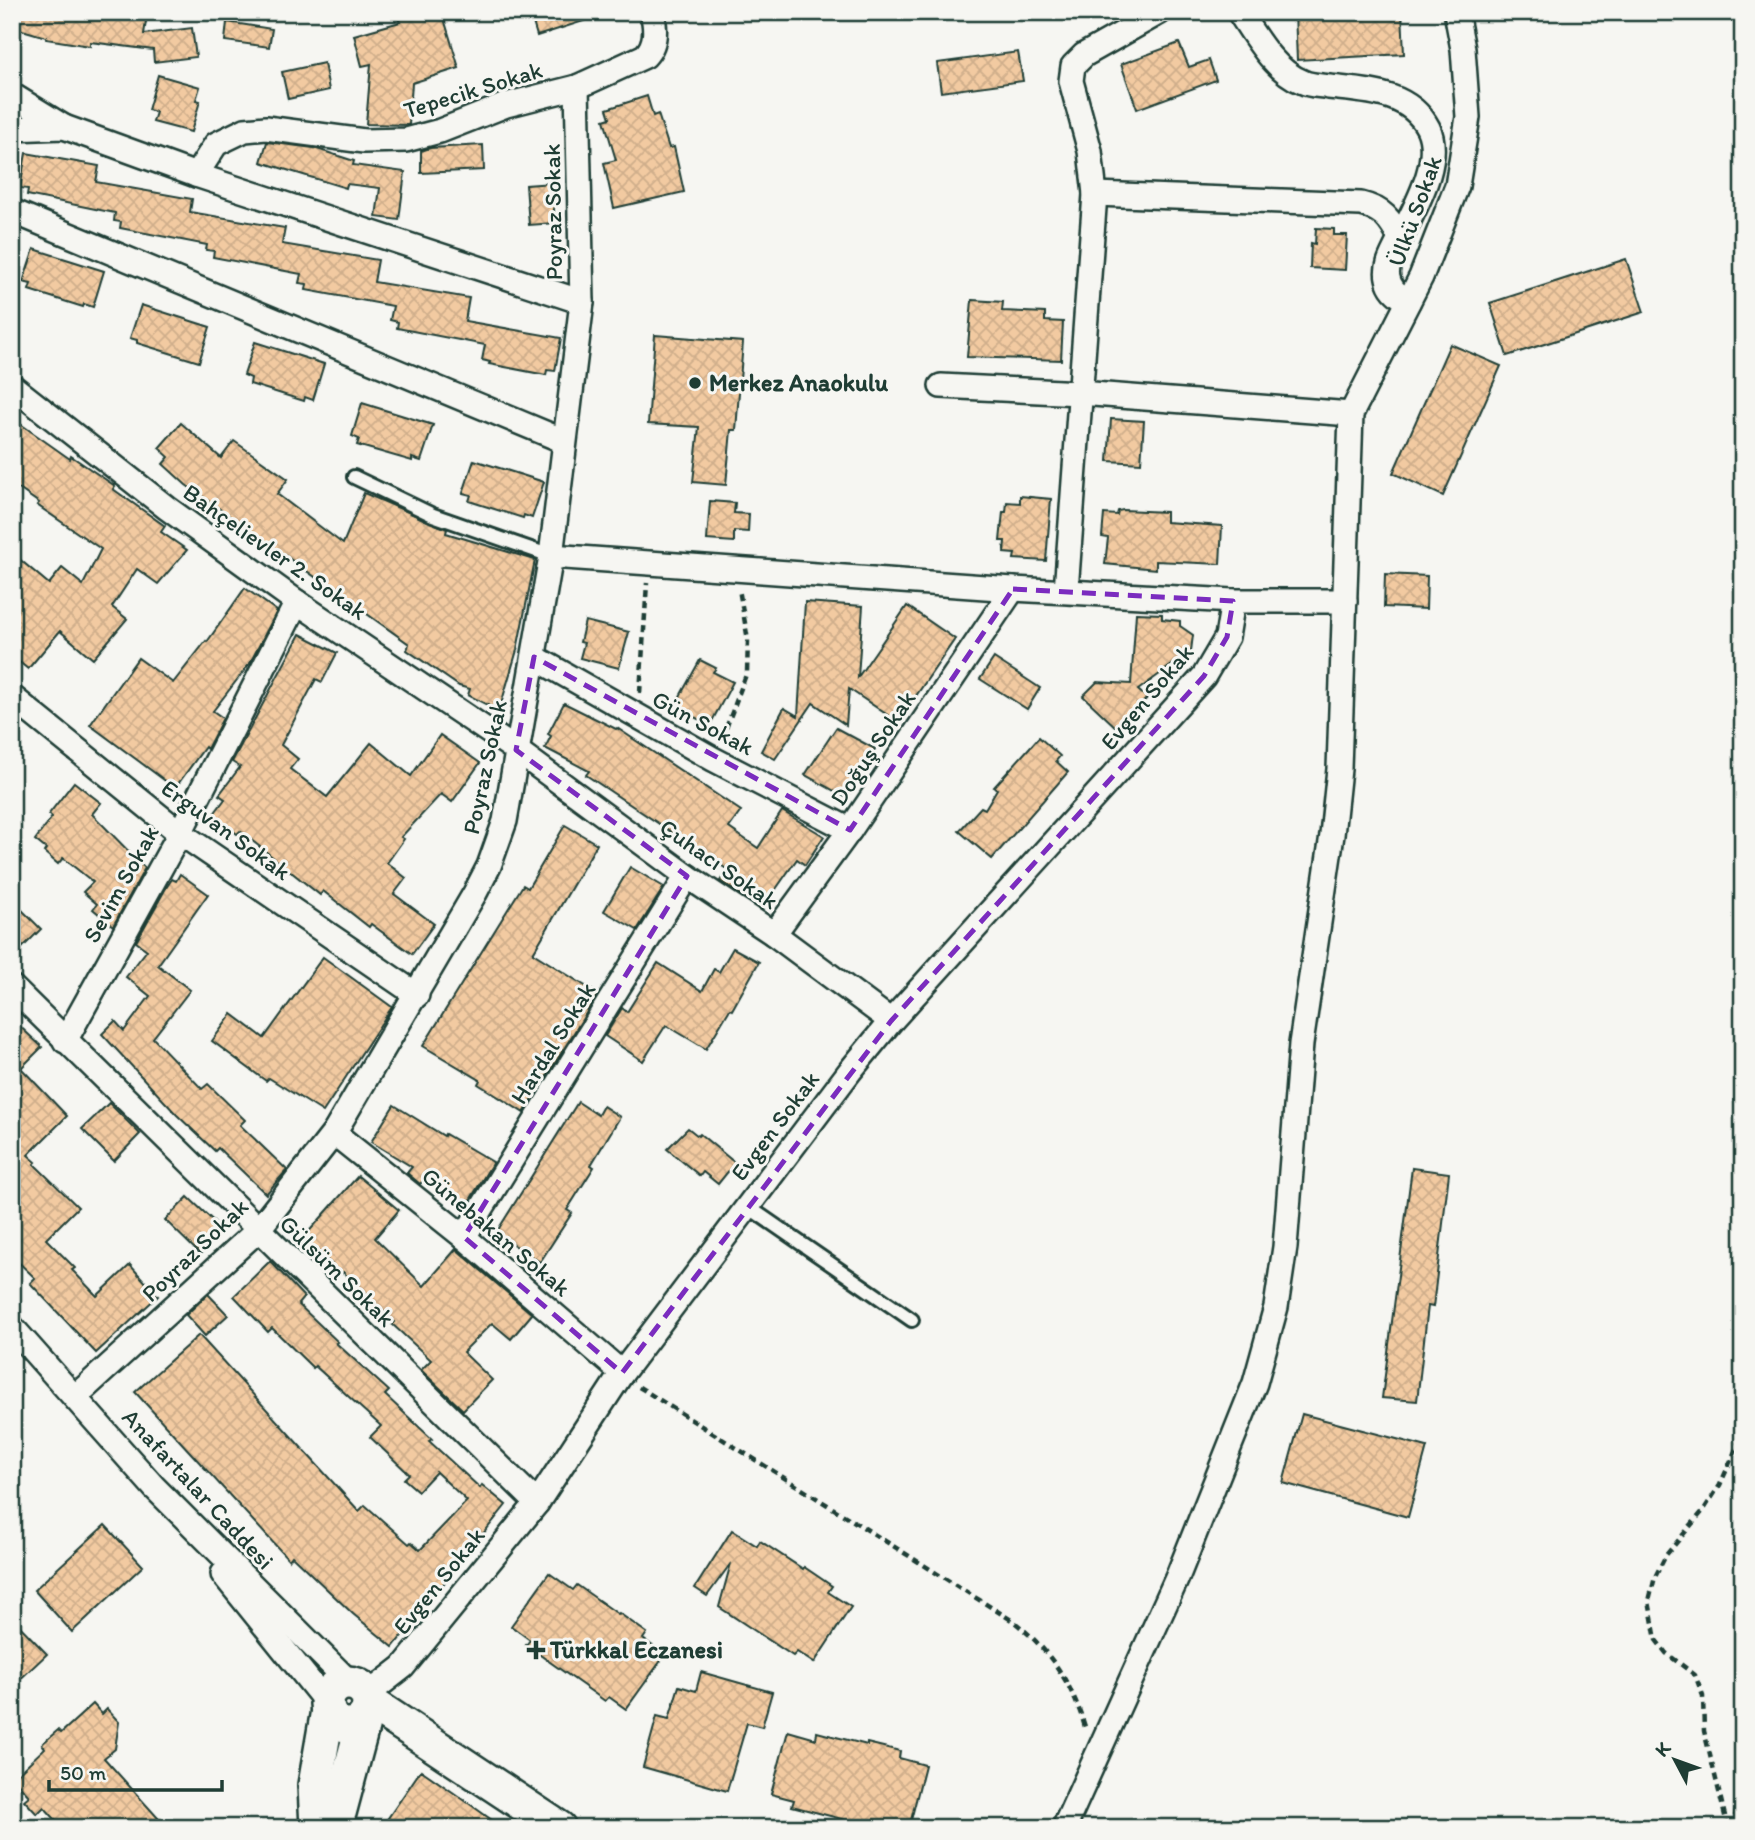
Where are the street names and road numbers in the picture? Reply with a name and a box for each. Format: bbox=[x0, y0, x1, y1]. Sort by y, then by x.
street label: Tepecik Sokak bbox=[400, 55, 546, 124]
street label: Poyraz Sokak bbox=[537, 143, 568, 281]
street label: Ülkü Sokak bbox=[1381, 151, 1448, 270]
street label: Bahçelievler 2. Sokak bbox=[178, 477, 373, 626]
street label: Evgen Sokak bbox=[1094, 638, 1199, 756]
street label: Gün Sokak bbox=[647, 684, 760, 762]
street label: Doğuş Sokak bbox=[824, 685, 922, 811]
street label: Poyraz Sokak bbox=[456, 697, 513, 837]
street label: Erguvan Sokak bbox=[156, 773, 297, 887]
street label: Çuhacı Sokak bbox=[654, 812, 784, 915]
street label: Sevim Sokak bbox=[76, 819, 165, 948]
street label: Hardal Sokak bbox=[504, 976, 602, 1109]
street label: Evgen Sokak bbox=[724, 1065, 825, 1186]
street label: Günebakan Sokak bbox=[416, 1161, 577, 1303]
street label: Poyraz Sokak bbox=[135, 1192, 254, 1308]
street label: Gülsüm Sokak bbox=[274, 1209, 401, 1333]
street label: Anafartalar Caddesi bbox=[116, 1402, 280, 1575]
street label: Evgen Sokak bbox=[387, 1521, 491, 1640]

